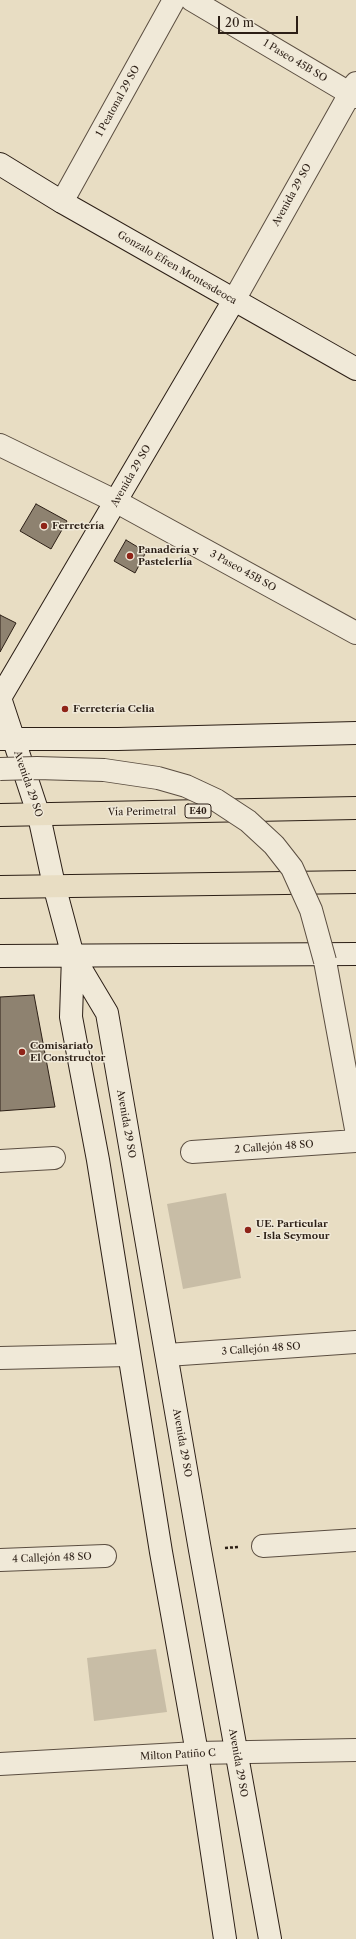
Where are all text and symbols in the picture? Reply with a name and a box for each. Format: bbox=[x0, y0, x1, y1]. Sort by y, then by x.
scale bar bbox=[220, 8, 300, 34]
text: 20 m bbox=[225, 15, 254, 30]
street label: 1 Paseo 45B SO bbox=[261, 37, 329, 85]
street label: 1 Peatonal 29 SO bbox=[93, 63, 143, 139]
street label: Avenida 29 SO bbox=[270, 162, 314, 228]
street label: Gonzalo Efren Montesdeoca bbox=[115, 229, 239, 307]
street label: Avenida 29 SO bbox=[108, 443, 154, 509]
place label: Ferretería bbox=[52, 520, 104, 532]
marker: Ferretería bbox=[39, 521, 49, 531]
place label: Panadería y Pastelerlía bbox=[138, 544, 199, 568]
street label: 3 Paseo 45B SO bbox=[208, 548, 278, 594]
marker: Panadería y Pastelerlía bbox=[125, 551, 135, 561]
place label: Ferretería Celia bbox=[73, 703, 155, 715]
marker: Ferretería Celia bbox=[60, 704, 70, 714]
street label: Avenida 29 SO bbox=[11, 749, 45, 819]
road number: E40 bbox=[185, 804, 211, 818]
street label: Vía Perimetral bbox=[108, 805, 176, 819]
place label: Comisariato El Constructor bbox=[30, 1040, 105, 1064]
marker: Comisariato El Constructor bbox=[17, 1047, 27, 1057]
street label: Avenida 29 SO bbox=[114, 1089, 138, 1159]
street label: 2 Callejón 48 SO bbox=[234, 1138, 314, 1156]
place label: UE. Particular - Isla Seymour bbox=[256, 1218, 330, 1242]
marker: UE. Particular - Isla Seymour bbox=[243, 1225, 253, 1235]
street label: 3 Callejón 48 SO bbox=[221, 1340, 301, 1358]
street label: Avenida 29 SO bbox=[170, 1408, 194, 1478]
street label: 4 Callejón 48 SO bbox=[12, 1551, 92, 1565]
street label: Avenida 29 SO bbox=[226, 1728, 250, 1798]
street label: Milton Patiño C bbox=[140, 1747, 216, 1763]

